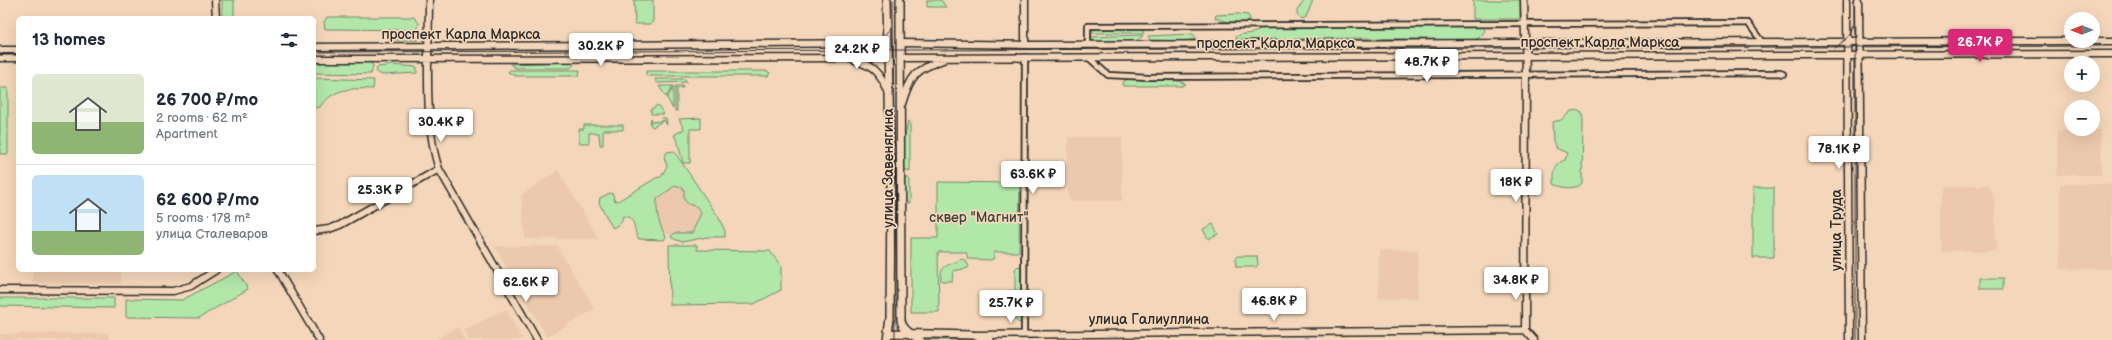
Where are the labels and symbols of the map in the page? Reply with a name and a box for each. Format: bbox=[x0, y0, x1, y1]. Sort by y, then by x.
north arrow bbox=[2064, 12, 2100, 48]
street label: проспект Карла Маркса bbox=[381, 26, 541, 43]
pin: 26.7K ₽ bbox=[1943, 29, 2017, 63]
pin: 30.2K ₽ bbox=[564, 33, 638, 67]
street label: проспект Карла Маркса bbox=[1520, 34, 1680, 51]
street label: проспект Карла Маркса bbox=[1196, 35, 1356, 52]
pin: 24.2K ₽ bbox=[820, 36, 894, 70]
pin: 48.7K ₽ bbox=[1390, 49, 1464, 83]
street label: улица Завенягина bbox=[880, 108, 897, 228]
pin: 30.4K ₽ bbox=[404, 109, 478, 143]
pin: 78.1K ₽ bbox=[1802, 136, 1876, 170]
pin: 63.6K ₽ bbox=[996, 161, 1070, 195]
pin: 18K ₽ bbox=[1488, 169, 1544, 203]
pin: 25.3K ₽ bbox=[343, 177, 417, 211]
street label: улица Труда bbox=[1828, 188, 1845, 271]
park label: сквер "Магнит" bbox=[929, 209, 1029, 226]
pin: 34.8K ₽ bbox=[1479, 267, 1553, 301]
pin: 62.6K ₽ bbox=[489, 269, 563, 303]
pin: 46.8K ₽ bbox=[1237, 288, 1311, 322]
pin: 25.7K ₽ bbox=[974, 290, 1048, 324]
street label: улица Галиуллина bbox=[1089, 311, 1210, 328]

